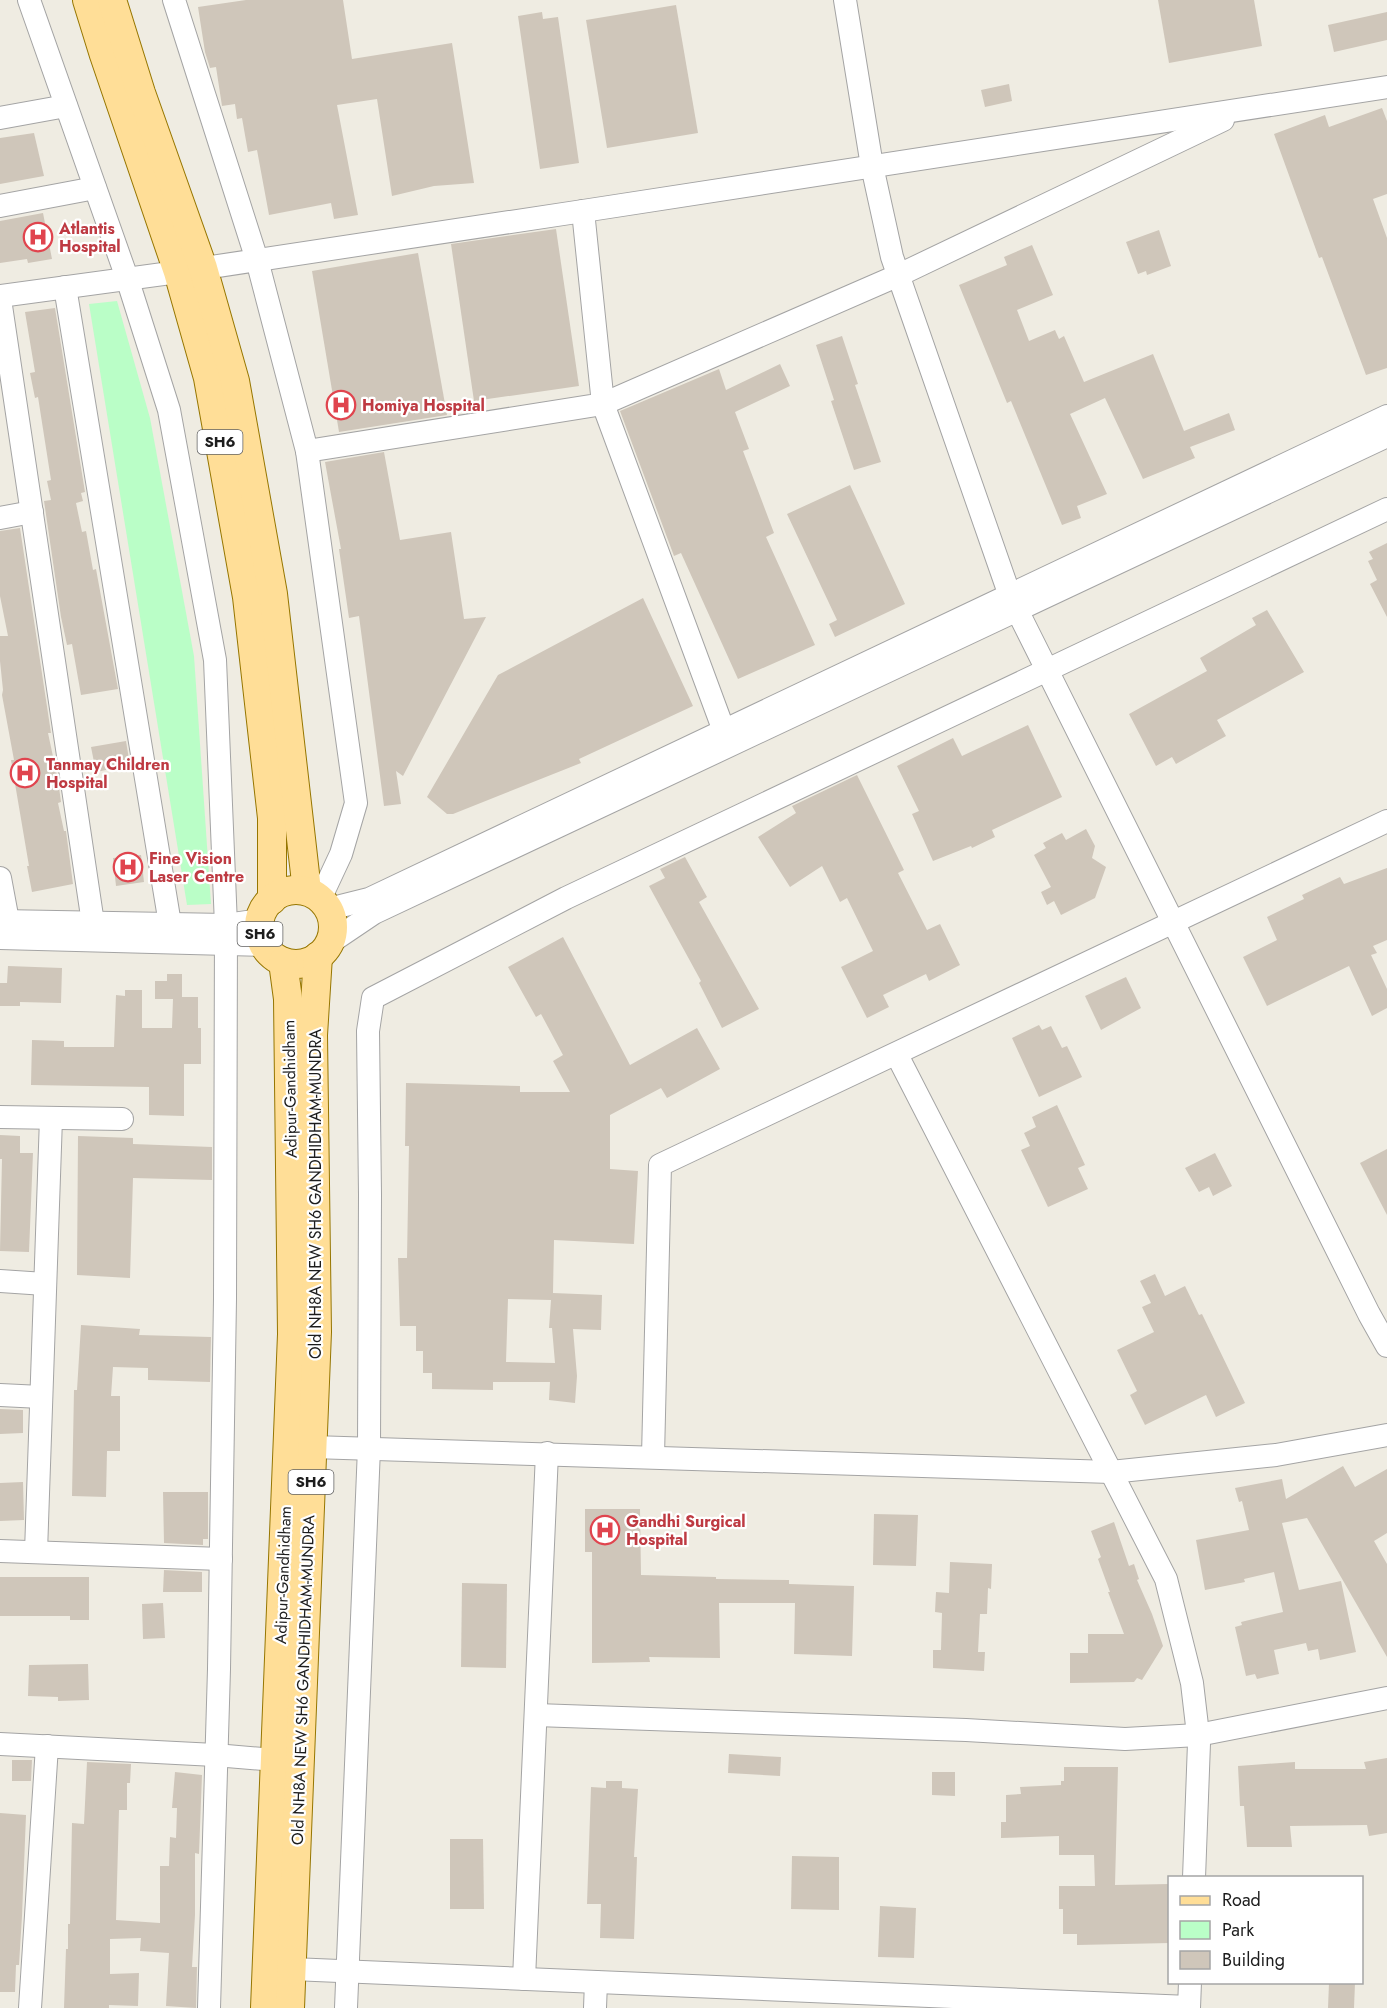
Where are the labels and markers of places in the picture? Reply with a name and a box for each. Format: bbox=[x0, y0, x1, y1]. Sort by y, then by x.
place label: Atlantis Hospital bbox=[58, 217, 121, 258]
hospital icon: Atlantis Hospital bbox=[22, 221, 54, 253]
hospital icon: Homiya Hospital bbox=[325, 389, 357, 421]
place label: Homiya Hospital bbox=[362, 394, 485, 417]
place label: Tanmay Children Hospital bbox=[46, 753, 170, 794]
hospital icon: Tanmay Children Hospital bbox=[9, 757, 41, 789]
place label: Fine Vision Laser Centre bbox=[149, 847, 244, 888]
hospital icon: Fine Vision Laser Centre bbox=[112, 851, 144, 883]
place label: Gandhi Surgical Hospital bbox=[626, 1510, 746, 1551]
hospital icon: Gandhi Surgical Hospital bbox=[589, 1514, 621, 1546]

